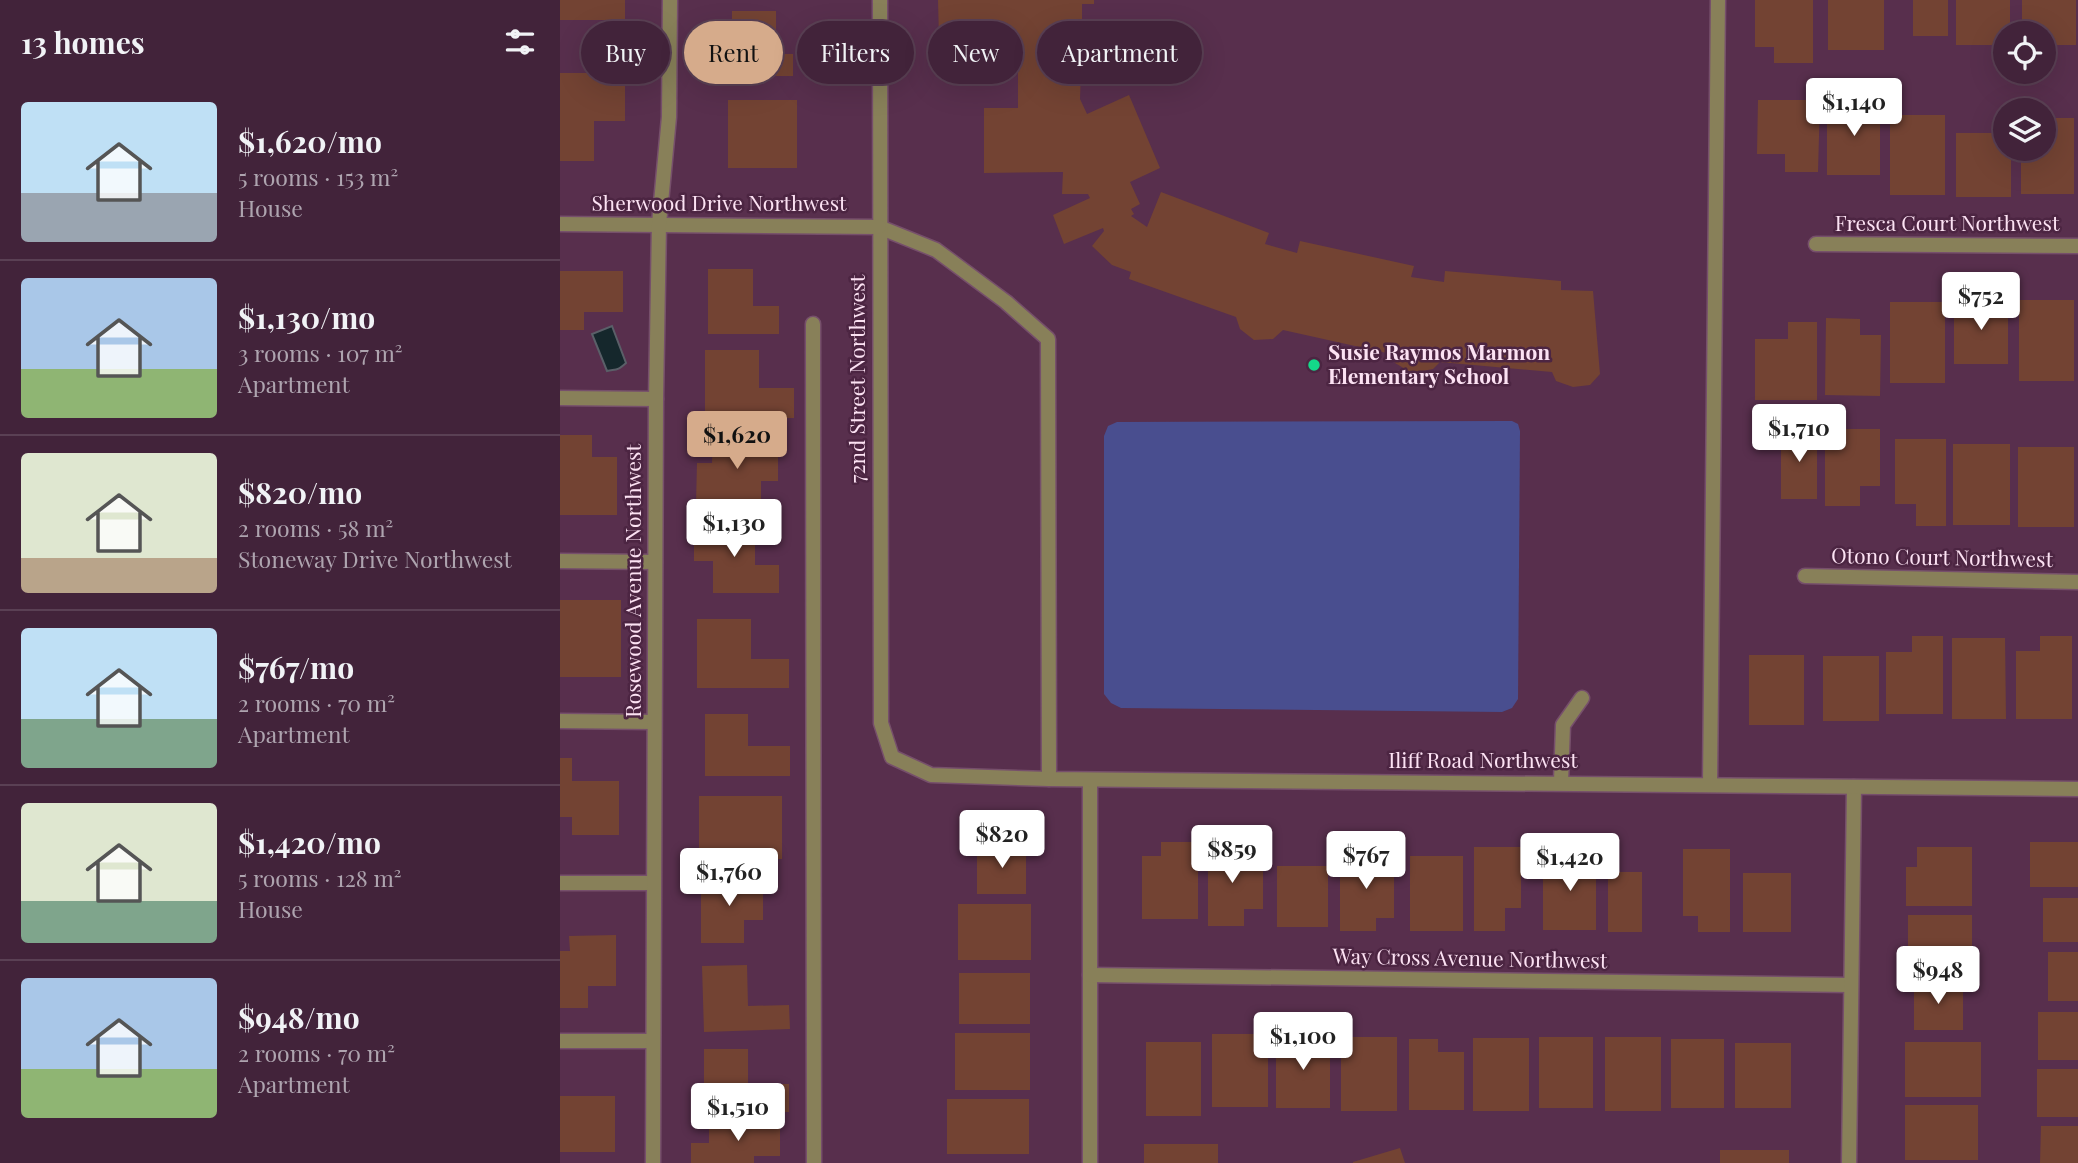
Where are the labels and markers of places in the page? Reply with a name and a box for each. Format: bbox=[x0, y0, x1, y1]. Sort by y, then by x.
pin: $1,140 bbox=[1797, 78, 1911, 138]
pin: $752 bbox=[1940, 272, 2022, 332]
place label: Susie Raymos Marmon Elementary School bbox=[1328, 337, 1550, 389]
marker: Susie Raymos Marmon Elementary School bbox=[1306, 357, 1322, 373]
pin: $1,710 bbox=[1742, 405, 1856, 464]
pin: $1,620 bbox=[680, 412, 794, 471]
pin: $1,130 bbox=[677, 500, 791, 559]
pin: $820 bbox=[961, 810, 1043, 870]
pin: $859 bbox=[1191, 826, 1273, 885]
pin: $767 bbox=[1325, 832, 1407, 891]
pin: $1,420 bbox=[1513, 834, 1627, 893]
pin: $1,760 bbox=[672, 848, 786, 908]
pin: $948 bbox=[1897, 946, 1979, 1006]
pin: $1,100 bbox=[1246, 1012, 1360, 1072]
pin: $1,510 bbox=[681, 1084, 795, 1143]

